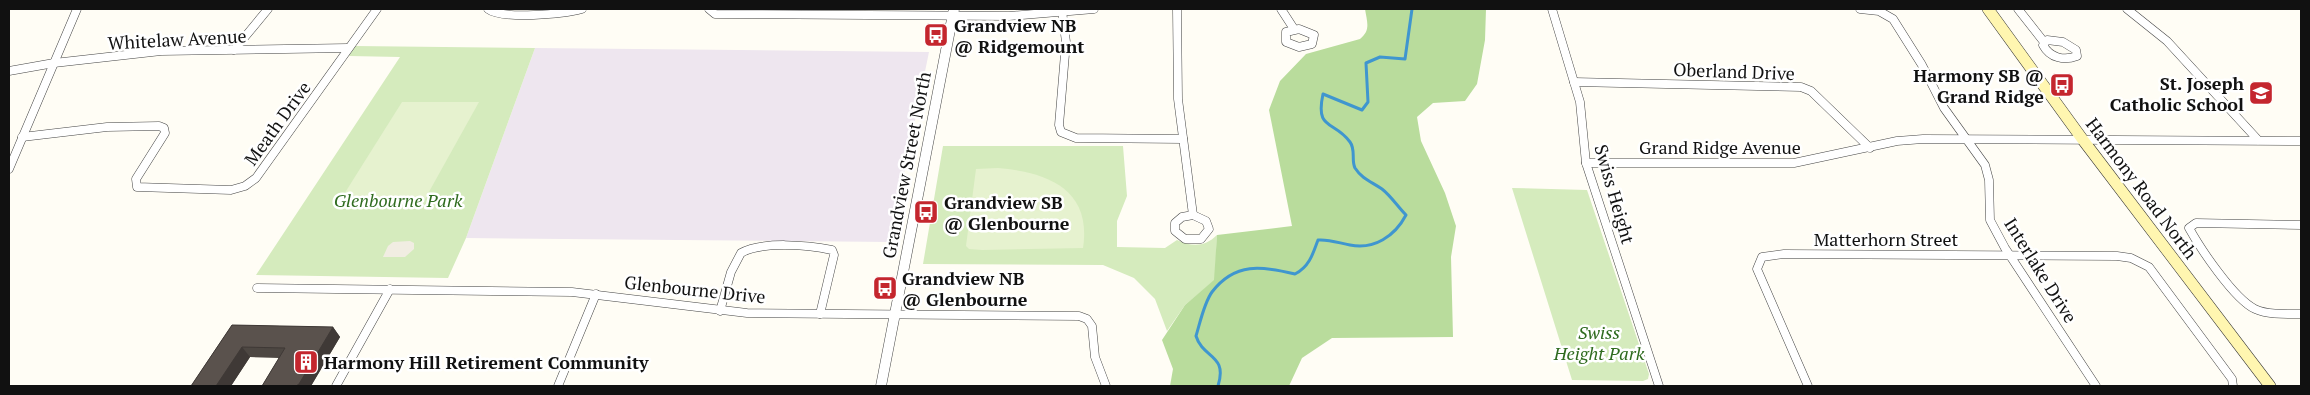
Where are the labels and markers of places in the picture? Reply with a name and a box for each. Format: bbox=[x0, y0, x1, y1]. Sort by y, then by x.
place label: Grandview NB @ Ridgemount bbox=[954, 13, 1084, 58]
bus stop icon: Grandview NB @ Ridgemount bbox=[923, 22, 949, 48]
place label: Harmony SB @ Grand Ridge bbox=[1913, 63, 2044, 108]
place label: St. Joseph Catholic School bbox=[2110, 71, 2244, 116]
bus stop icon: Harmony SB @ Grand Ridge bbox=[2049, 72, 2075, 98]
school or university icon: St. Joseph Catholic School bbox=[2248, 80, 2274, 106]
place label: Grandview SB @ Glenbourne bbox=[944, 190, 1070, 235]
bus stop icon: Grandview SB @ Glenbourne bbox=[913, 199, 939, 225]
place label: Grandview NB @ Glenbourne bbox=[902, 266, 1028, 311]
bus stop icon: Grandview NB @ Glenbourne bbox=[872, 275, 898, 301]
building icon: Harmony Hill Retirement Community bbox=[293, 349, 319, 375]
place label: Harmony Hill Retirement Community bbox=[324, 350, 649, 374]

